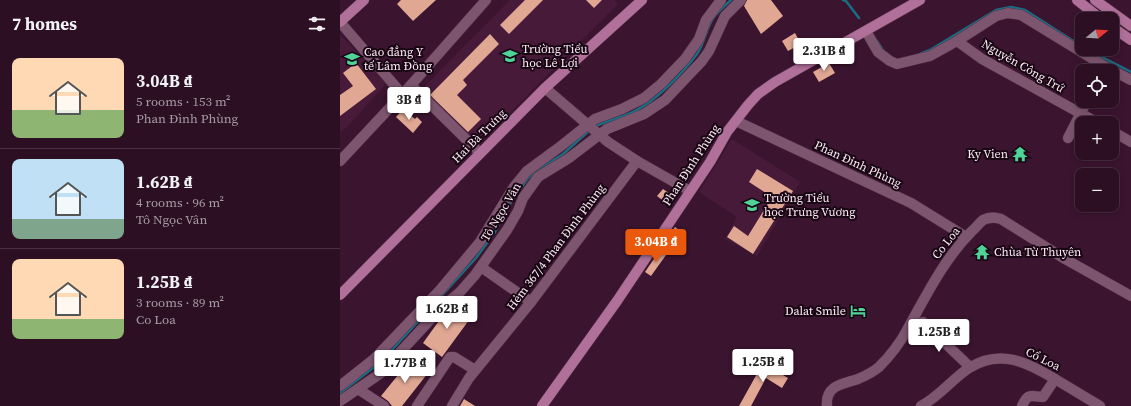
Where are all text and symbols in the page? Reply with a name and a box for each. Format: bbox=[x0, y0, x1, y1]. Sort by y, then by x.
text: 7 homes bbox=[12, 12, 77, 36]
north arrow bbox=[1075, 12, 1119, 56]
map controls bbox=[1075, 12, 1119, 212]
icon: filters bbox=[306, 13, 328, 35]
street label: Nguyễn Công Trứ bbox=[979, 36, 1067, 96]
pin: 2.31B ₫ bbox=[787, 38, 861, 72]
place label: Trường Tiểu học Lê Lợi bbox=[522, 41, 588, 71]
text: 2.31B ₫ bbox=[802, 42, 846, 59]
place label: Cao đẳng Y tế Lâm Đồng bbox=[364, 44, 432, 74]
school or university icon: Trường Tiểu học Lê Lợi bbox=[501, 47, 519, 65]
school or university icon: Cao đẳng Y tế Lâm Đồng bbox=[343, 50, 361, 68]
button: locate bbox=[1075, 64, 1119, 108]
text: 3.04B ₫ bbox=[136, 69, 193, 93]
icon: home bbox=[44, 74, 92, 122]
pin: 3B ₫ bbox=[385, 87, 433, 121]
text: 3B ₫ bbox=[396, 91, 422, 108]
text: 5 rooms · 153 m² bbox=[136, 93, 231, 110]
street label: Hai Bà Trưng bbox=[448, 105, 510, 167]
text: Phan Đình Phùng bbox=[136, 110, 238, 127]
button: + bbox=[1075, 116, 1119, 160]
street label: Phan Đình Phùng bbox=[659, 121, 723, 209]
street label: Phan Đinh Phùng bbox=[812, 137, 904, 191]
temple icon: Ky Vien bbox=[1011, 145, 1029, 163]
place label: Ky Vien bbox=[967, 146, 1008, 162]
button: − bbox=[1075, 168, 1119, 212]
text: 1.62B ₫ bbox=[136, 170, 193, 194]
icon: home bbox=[44, 175, 92, 223]
street label: Tô Ngọc Vân bbox=[477, 180, 525, 244]
street label: Hẻm 367/4 Phan Đình Phùng bbox=[503, 181, 609, 313]
place label: Trường Tiểu học Trưng Vương bbox=[764, 190, 856, 220]
text: 4 rooms · 96 m² bbox=[136, 194, 224, 211]
school or university icon: Trường Tiểu học Trưng Vương bbox=[743, 196, 761, 214]
text: Tô Ngọc Vân bbox=[136, 211, 207, 228]
street label: Co Loa bbox=[928, 223, 964, 262]
pin: 3.04B ₫ bbox=[619, 229, 693, 263]
text: 3.04B ₫ bbox=[634, 233, 678, 250]
temple icon: Chùa Từ Thuyên bbox=[973, 243, 991, 261]
place label: Chùa Từ Thuyên bbox=[994, 244, 1081, 260]
text: 1.25B ₫ bbox=[136, 270, 193, 294]
icon: home bbox=[44, 275, 92, 323]
text: 3 rooms · 89 m² bbox=[136, 294, 224, 311]
pin: 1.62B ₫ bbox=[410, 296, 484, 330]
text: 1.62B ₫ bbox=[425, 300, 469, 317]
hotel icon: Dalat Smile bbox=[849, 302, 867, 320]
place label: Dalat Smile bbox=[785, 303, 846, 319]
text: Co Loa bbox=[136, 311, 176, 328]
pin: 1.25B ₫ bbox=[902, 319, 976, 353]
text: 1.25B ₫ bbox=[917, 323, 961, 340]
street label: Cổ Loa bbox=[1023, 344, 1064, 375]
pin: 1.25B ₫ bbox=[726, 349, 800, 383]
pin: 1.77B ₫ bbox=[368, 350, 442, 384]
text: 1.25B ₫ bbox=[741, 353, 785, 370]
text: 1.77B ₫ bbox=[383, 354, 427, 371]

